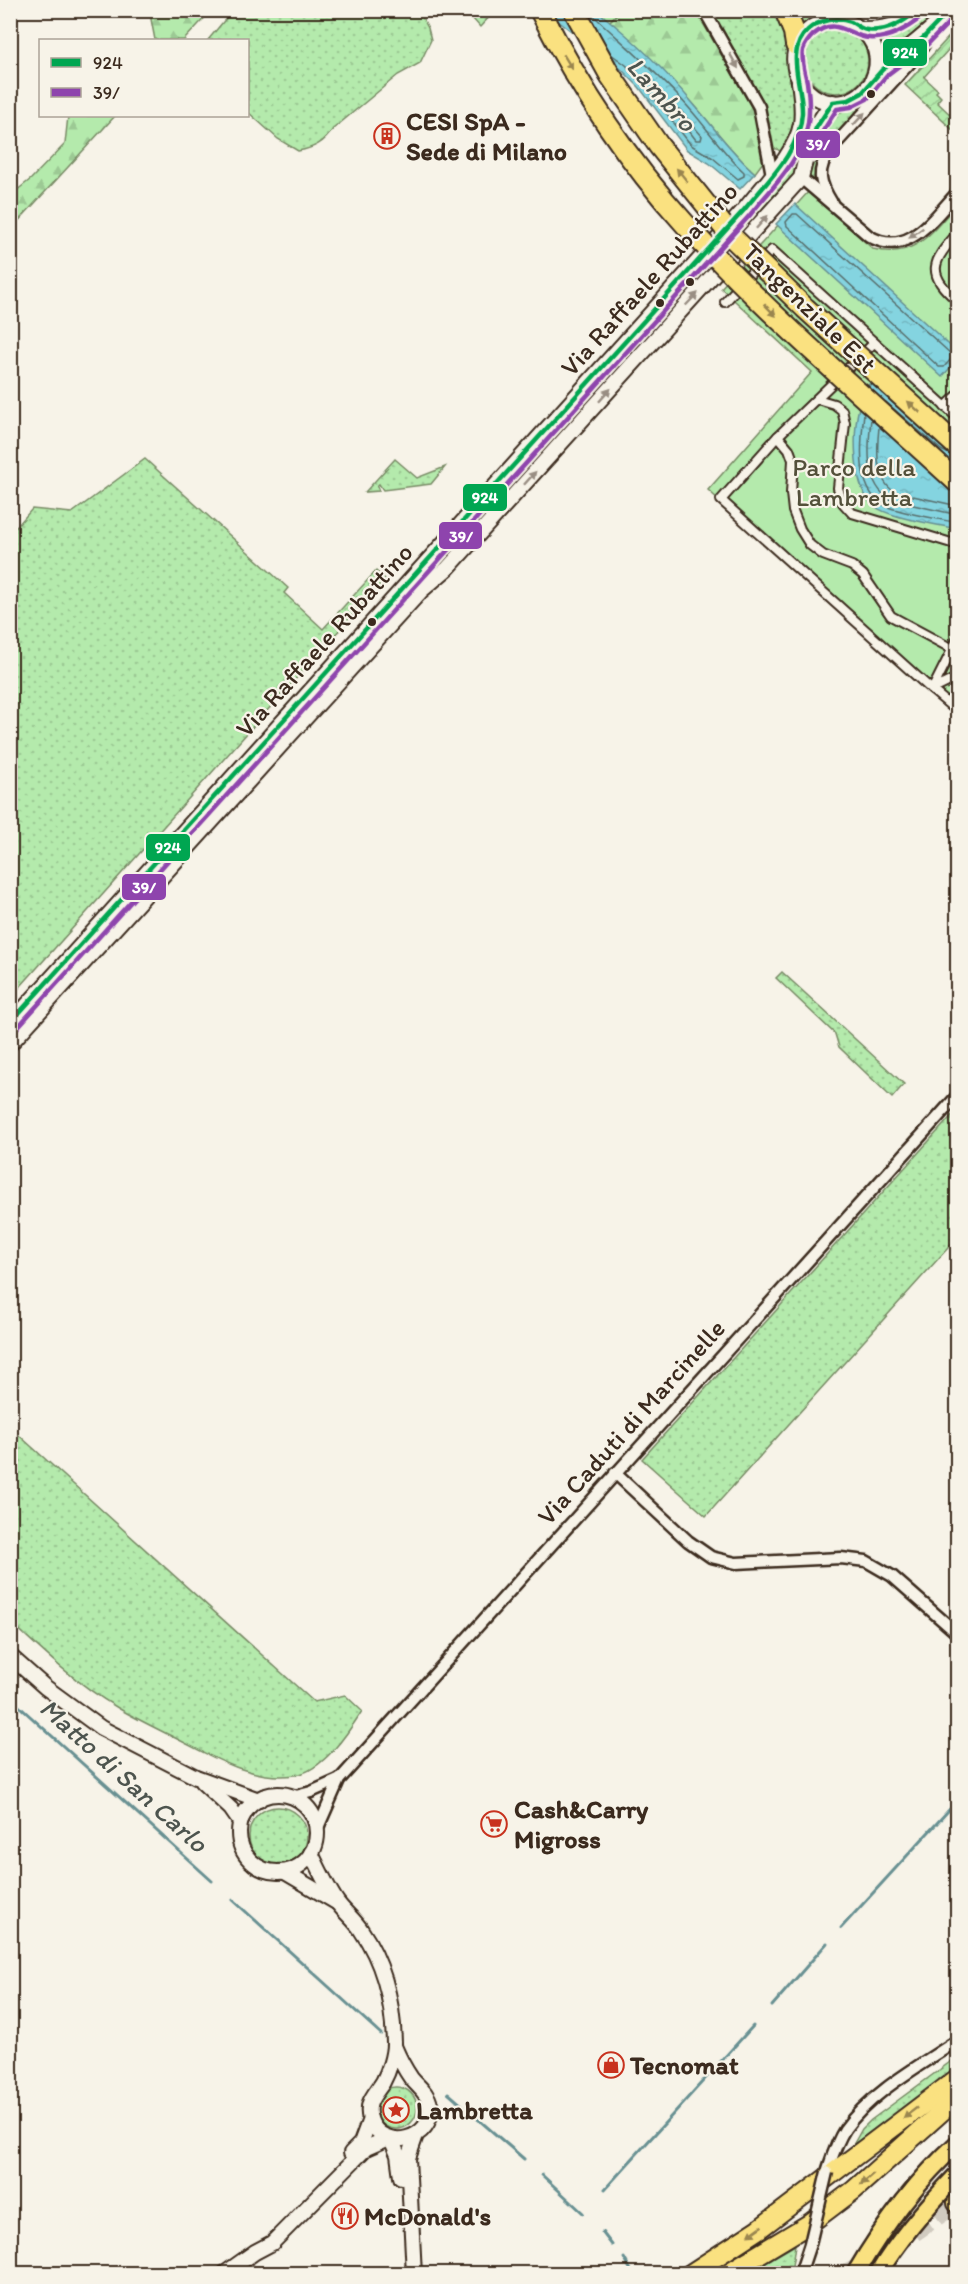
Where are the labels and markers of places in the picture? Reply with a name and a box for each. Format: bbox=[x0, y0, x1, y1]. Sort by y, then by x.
unlabelled marker bbox=[865, 88, 877, 100]
place label: CESI SpA - Sede di Milano bbox=[406, 105, 567, 167]
building icon: CESI SpA - Sede di Milano bbox=[372, 121, 402, 151]
unlabelled marker bbox=[684, 276, 696, 288]
unlabelled marker bbox=[654, 297, 666, 309]
unlabelled marker bbox=[366, 616, 378, 628]
place label: Cash&Carry Migross bbox=[514, 1793, 649, 1855]
supermarket icon: Cash&Carry Migross bbox=[479, 1809, 509, 1839]
place label: Tecnomat bbox=[629, 2049, 739, 2081]
shop icon: Tecnomat bbox=[596, 2050, 626, 2080]
place label: Lambretta bbox=[416, 2094, 533, 2126]
place icon: Lambretta bbox=[381, 2095, 411, 2125]
place label: McDonald's bbox=[364, 2200, 491, 2232]
restaurant icon: McDonald's bbox=[330, 2201, 360, 2231]

